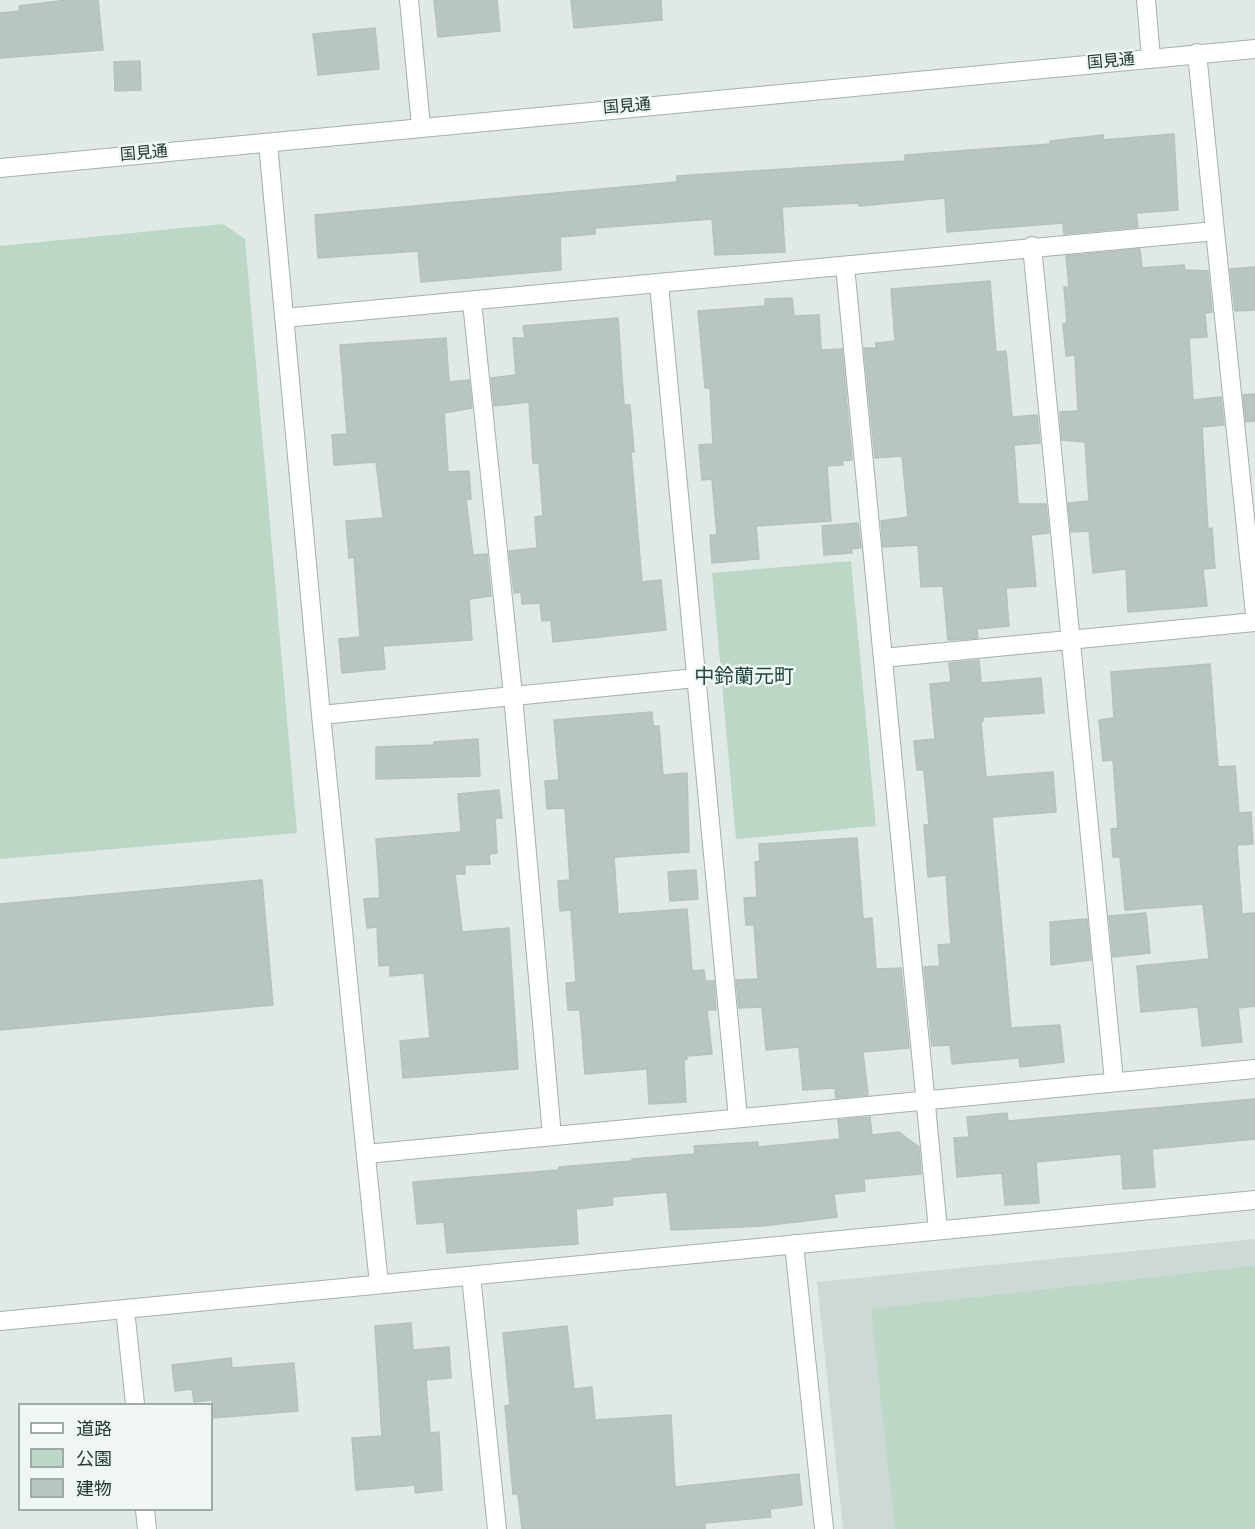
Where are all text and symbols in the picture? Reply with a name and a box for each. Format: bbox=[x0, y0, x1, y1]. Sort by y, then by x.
street label: 国見通 bbox=[1086, 50, 1136, 74]
street label: 国見通 bbox=[602, 95, 652, 119]
street label: 国見通 bbox=[119, 142, 169, 166]
district label: 中鈴蘭元町 bbox=[694, 666, 794, 690]
legend bbox=[18, 1403, 213, 1511]
text: 道路 bbox=[76, 1416, 112, 1441]
text: 公園 bbox=[76, 1446, 112, 1471]
text: 建物 bbox=[76, 1476, 112, 1501]

